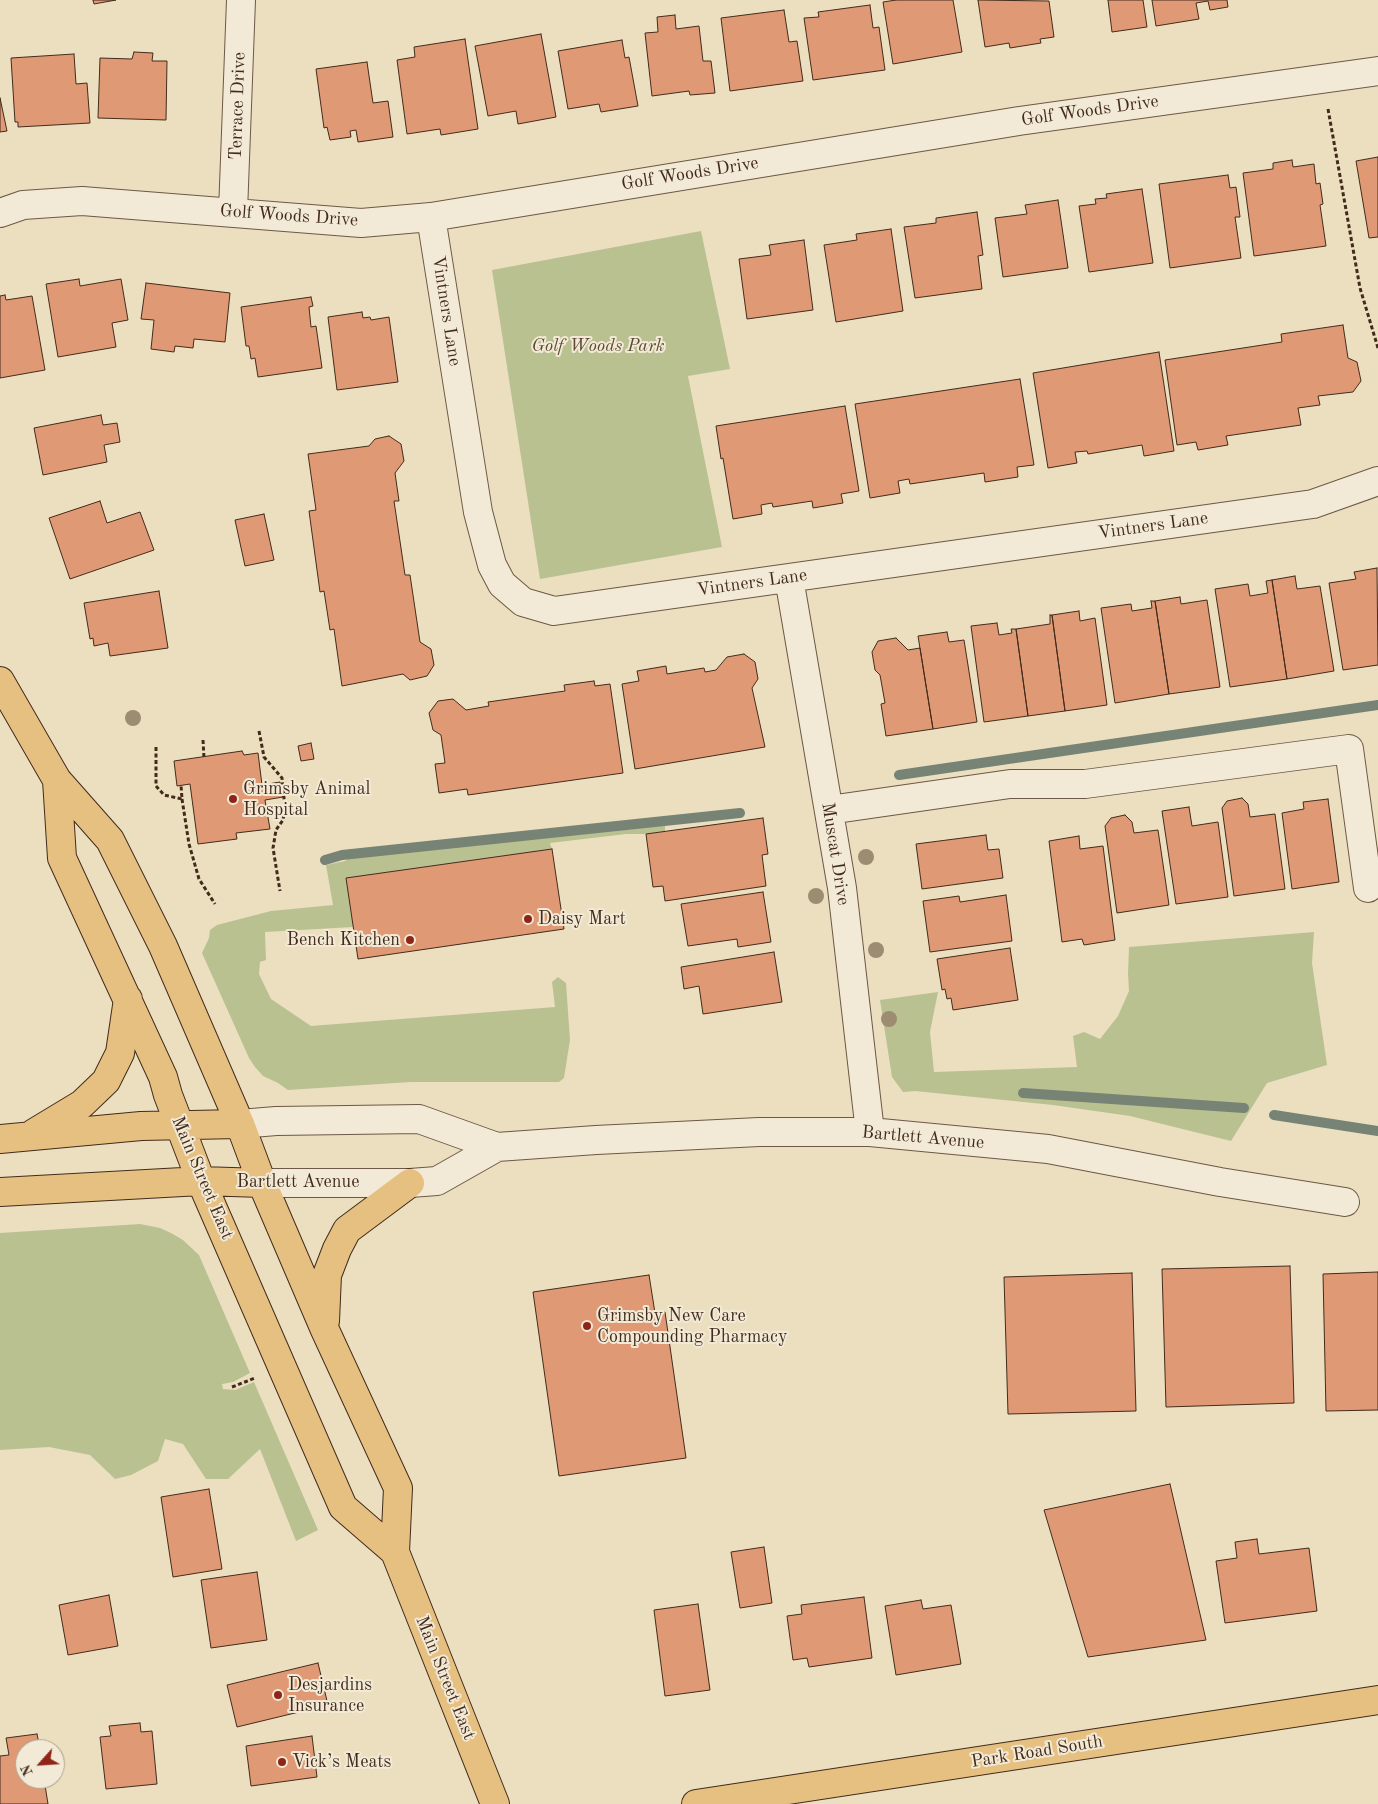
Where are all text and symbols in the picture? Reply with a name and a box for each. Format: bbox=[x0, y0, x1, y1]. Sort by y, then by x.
street label: Terrace Drive bbox=[225, 52, 251, 160]
street label: Golf Woods Drive bbox=[1020, 91, 1160, 131]
street label: Golf Woods Drive bbox=[620, 152, 760, 196]
street label: Golf Woods Drive bbox=[219, 200, 359, 232]
street label: Vintners Lane bbox=[427, 254, 465, 368]
park label: Golf Woods Park bbox=[531, 335, 665, 357]
street label: Vintners Lane bbox=[1096, 508, 1210, 544]
street label: Vintners Lane bbox=[695, 565, 809, 601]
place label: Grimsby Animal Hospital bbox=[243, 778, 370, 821]
marker: Grimsby Animal Hospital bbox=[227, 793, 239, 805]
street label: Muscat Drive bbox=[816, 801, 854, 907]
place label: Daisy Mart bbox=[538, 908, 626, 930]
marker: Daisy Mart bbox=[522, 913, 534, 925]
place label: Bench Kitchen bbox=[286, 929, 400, 951]
marker: Bench Kitchen bbox=[404, 934, 416, 946]
street label: Main Street East bbox=[166, 1113, 238, 1243]
street label: Bartlett Avenue bbox=[861, 1122, 985, 1154]
street label: Bartlett Avenue bbox=[237, 1171, 359, 1193]
place label: Grimsby New Care Compounding Pharmacy bbox=[597, 1305, 787, 1348]
marker: Grimsby New Care Compounding Pharmacy bbox=[581, 1320, 593, 1332]
street label: Main Street East bbox=[410, 1613, 480, 1743]
place label: Desjardins Insurance bbox=[288, 1674, 372, 1716]
marker: Desjardins Insurance bbox=[272, 1689, 284, 1701]
street label: Park Road South bbox=[970, 1731, 1104, 1773]
north arrow bbox=[15, 1739, 65, 1789]
place label: Vick’s Meats bbox=[292, 1751, 391, 1773]
marker: Vick’s Meats bbox=[276, 1756, 288, 1768]
text: N bbox=[19, 1762, 36, 1778]

